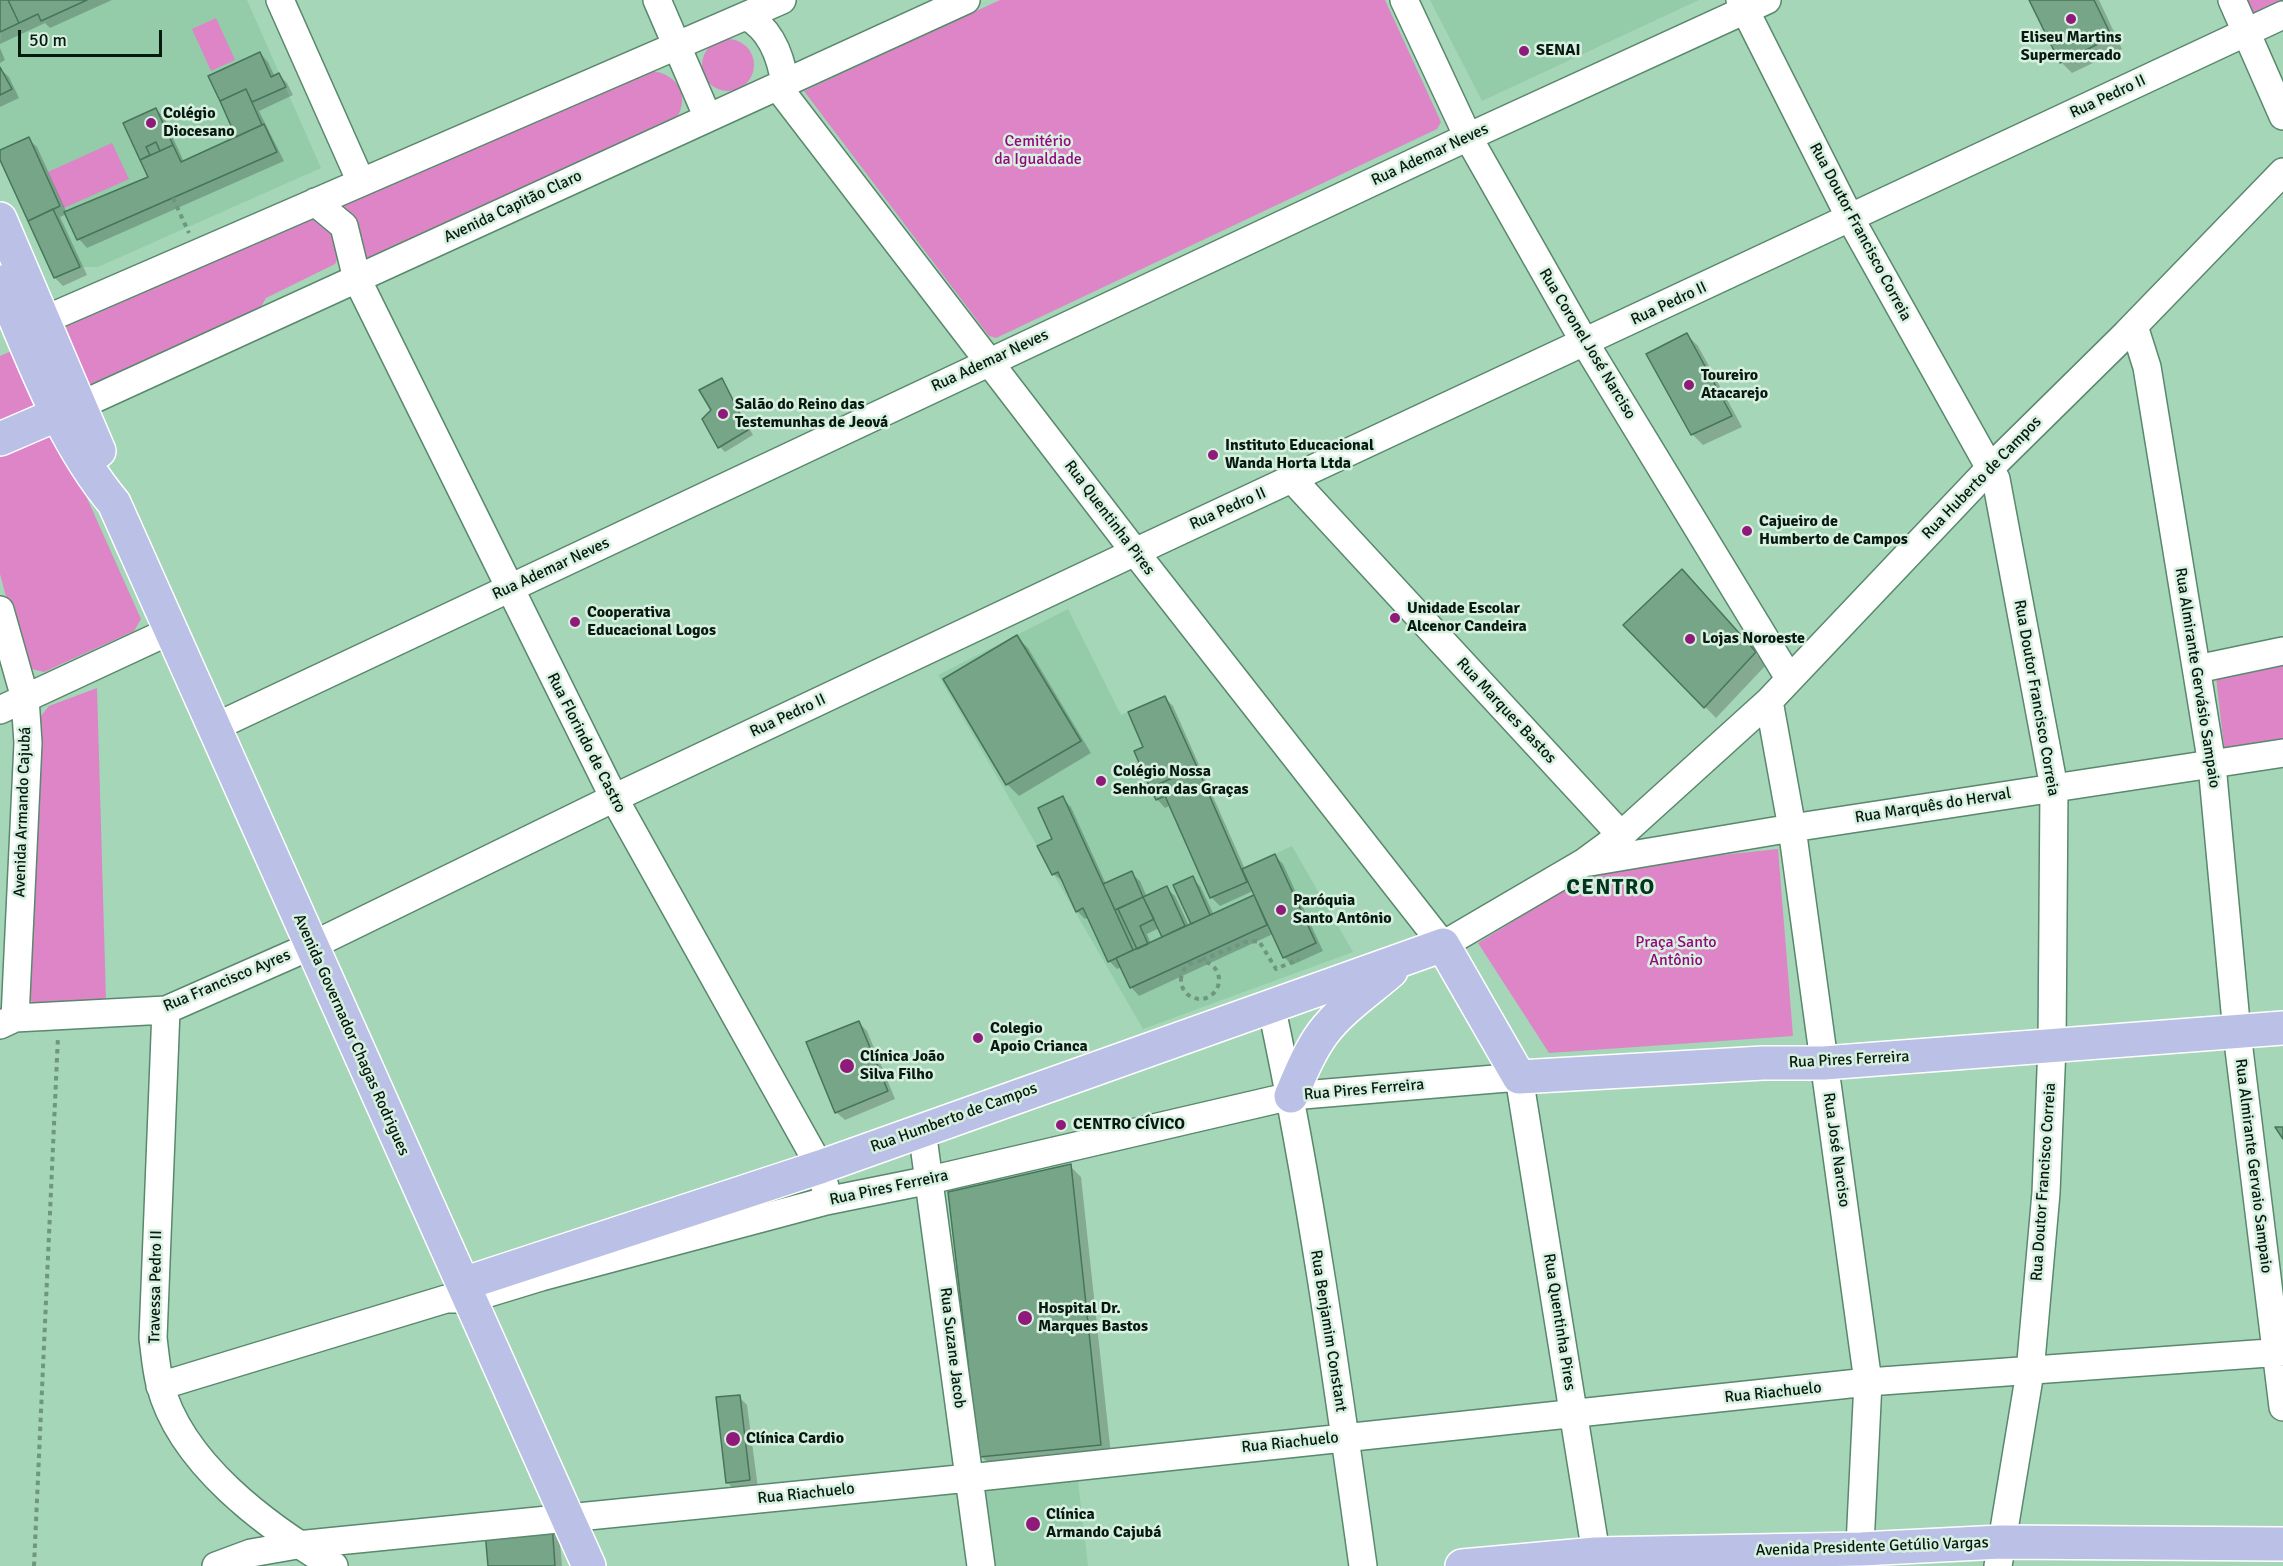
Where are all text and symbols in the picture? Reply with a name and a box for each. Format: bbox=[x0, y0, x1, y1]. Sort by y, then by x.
marker: Eliseu Martins Supermercado bbox=[2064, 12, 2078, 26]
scale bar bbox=[21, 18, 165, 56]
place label: Eliseu Martins Supermercado bbox=[2020, 28, 2122, 66]
text: 50 m bbox=[29, 29, 67, 51]
place label: SENAI bbox=[1536, 41, 1580, 61]
marker: SENAI bbox=[1517, 44, 1531, 58]
street label: Rua Pedro II bbox=[2067, 71, 2149, 123]
place label: Colégio Diocesano bbox=[163, 104, 235, 142]
marker: Colégio Diocesano bbox=[144, 116, 158, 130]
street label: Rua Ademar Neves bbox=[1368, 119, 1492, 191]
park label: Cemitério da Igualdade bbox=[994, 132, 1082, 170]
street label: Rua Doutor Francisco Correia bbox=[1805, 140, 1915, 324]
street label: Avenida Capitão Claro bbox=[441, 167, 585, 247]
street label: Rua Coronel José Narciso bbox=[1534, 265, 1640, 423]
street label: Rua Pedro II bbox=[1628, 278, 1710, 330]
street label: Rua Ademar Neves bbox=[928, 325, 1052, 397]
place label: Toureiro Atacarejo bbox=[1701, 366, 1768, 404]
marker: Toureiro Atacarejo bbox=[1682, 378, 1696, 392]
place label: Salão do Reino das Testemunhas de Jeová bbox=[735, 395, 888, 433]
marker: Salão do Reino das Testemunhas de Jeová bbox=[716, 407, 730, 421]
street label: Rua Huberto de Campos bbox=[1918, 413, 2046, 543]
place label: Instituto Educacional Wanda Horta Ltda bbox=[1225, 436, 1374, 474]
marker: Instituto Educacional Wanda Horta Ltda bbox=[1206, 448, 1220, 462]
street label: Rua Quentinha Pires bbox=[1060, 457, 1158, 579]
street label: Rua Pedro II bbox=[1187, 484, 1269, 534]
place label: Cajueiro de Humberto de Campos bbox=[1759, 512, 1908, 550]
marker: Cajueiro de Humberto de Campos bbox=[1740, 524, 1754, 538]
street label: Rua Ademar Neves bbox=[489, 533, 613, 605]
street label: Rua Almirante Gervásio Sampaio bbox=[2170, 566, 2224, 790]
street label: Rua Doutor Francisco Correia bbox=[2009, 598, 2063, 798]
place label: Unidade Escolar Alcenor Candeira bbox=[1407, 599, 1527, 637]
place label: Cooperativa Educacional Logos bbox=[587, 603, 716, 641]
marker: Unidade Escolar Alcenor Candeira bbox=[1388, 611, 1402, 625]
marker: Cooperativa Educacional Logos bbox=[568, 615, 582, 629]
place label: Lojas Noroeste bbox=[1702, 629, 1805, 649]
marker: Lojas Noroeste bbox=[1683, 632, 1697, 646]
street label: Rua Marques Bastos bbox=[1452, 654, 1560, 768]
street label: Rua Florindo de Castro bbox=[542, 670, 630, 816]
street label: Rua Pedro II bbox=[747, 690, 829, 742]
street label: Avenida Armando Cajubá bbox=[10, 726, 36, 898]
place label: Colégio Nossa Senhora das Graças bbox=[1113, 762, 1249, 800]
marker: Colégio Nossa Senhora das Graças bbox=[1094, 774, 1108, 788]
street label: Rua Marquês do Herval bbox=[1854, 784, 2012, 828]
district label: CENTRO bbox=[1566, 875, 1656, 901]
place label: Paróquia Santo Antônio bbox=[1293, 891, 1392, 929]
marker: Paróquia Santo Antônio bbox=[1274, 903, 1288, 917]
street label: Avenida Governador Chagas Rodrigues bbox=[289, 911, 413, 1159]
park label: Praça Santo Antônio bbox=[1635, 933, 1717, 971]
street label: Rua Francisco Ayres bbox=[161, 946, 293, 1016]
place label: Colegio Apoio Crianca bbox=[990, 1019, 1088, 1057]
marker: Colegio Apoio Crianca bbox=[971, 1031, 985, 1045]
place label: Clínica João Silva Filho bbox=[860, 1047, 945, 1085]
street label: Rua Pires Ferreira bbox=[1788, 1047, 1910, 1073]
marker: Clínica João Silva Filho bbox=[838, 1057, 856, 1075]
street label: Rua Almirante Gervaio Sampaio bbox=[2230, 1058, 2276, 1274]
street label: Rua Pires Ferreira bbox=[1303, 1075, 1425, 1105]
street label: Rua Humberto de Campos bbox=[868, 1079, 1040, 1157]
street label: Rua Doutor Francisco Correia bbox=[2027, 1082, 2061, 1282]
street label: Rua José Narciso bbox=[1818, 1091, 1854, 1209]
place label: CENTRO CÍVICO bbox=[1073, 1115, 1185, 1135]
marker: CENTRO CÍVICO bbox=[1054, 1118, 1068, 1132]
street label: Rua Pires Ferreira bbox=[828, 1166, 950, 1210]
street label: Travessa Pedro II bbox=[145, 1230, 167, 1344]
street label: Rua Benjamim Constant bbox=[1306, 1249, 1350, 1413]
street label: Rua Quentinha Pires bbox=[1539, 1252, 1579, 1392]
street label: Rua Suzane Jacob bbox=[935, 1286, 969, 1410]
place label: Hospital Dr. Marques Bastos bbox=[1038, 1299, 1148, 1337]
marker: Hospital Dr. Marques Bastos bbox=[1016, 1309, 1034, 1327]
street label: Rua Riachuelo bbox=[1724, 1378, 1822, 1408]
street label: Rua Riachuelo bbox=[1241, 1428, 1339, 1458]
place label: Clínica Cardio bbox=[746, 1429, 844, 1449]
marker: Clínica Cardio bbox=[724, 1430, 742, 1448]
street label: Rua Riachuelo bbox=[757, 1479, 855, 1509]
place label: Clínica Armando Cajubá bbox=[1046, 1505, 1161, 1543]
marker: Clínica Armando Cajubá bbox=[1024, 1515, 1042, 1533]
street label: Avenida Presidente Getúlio Vargas bbox=[1755, 1533, 1989, 1561]

